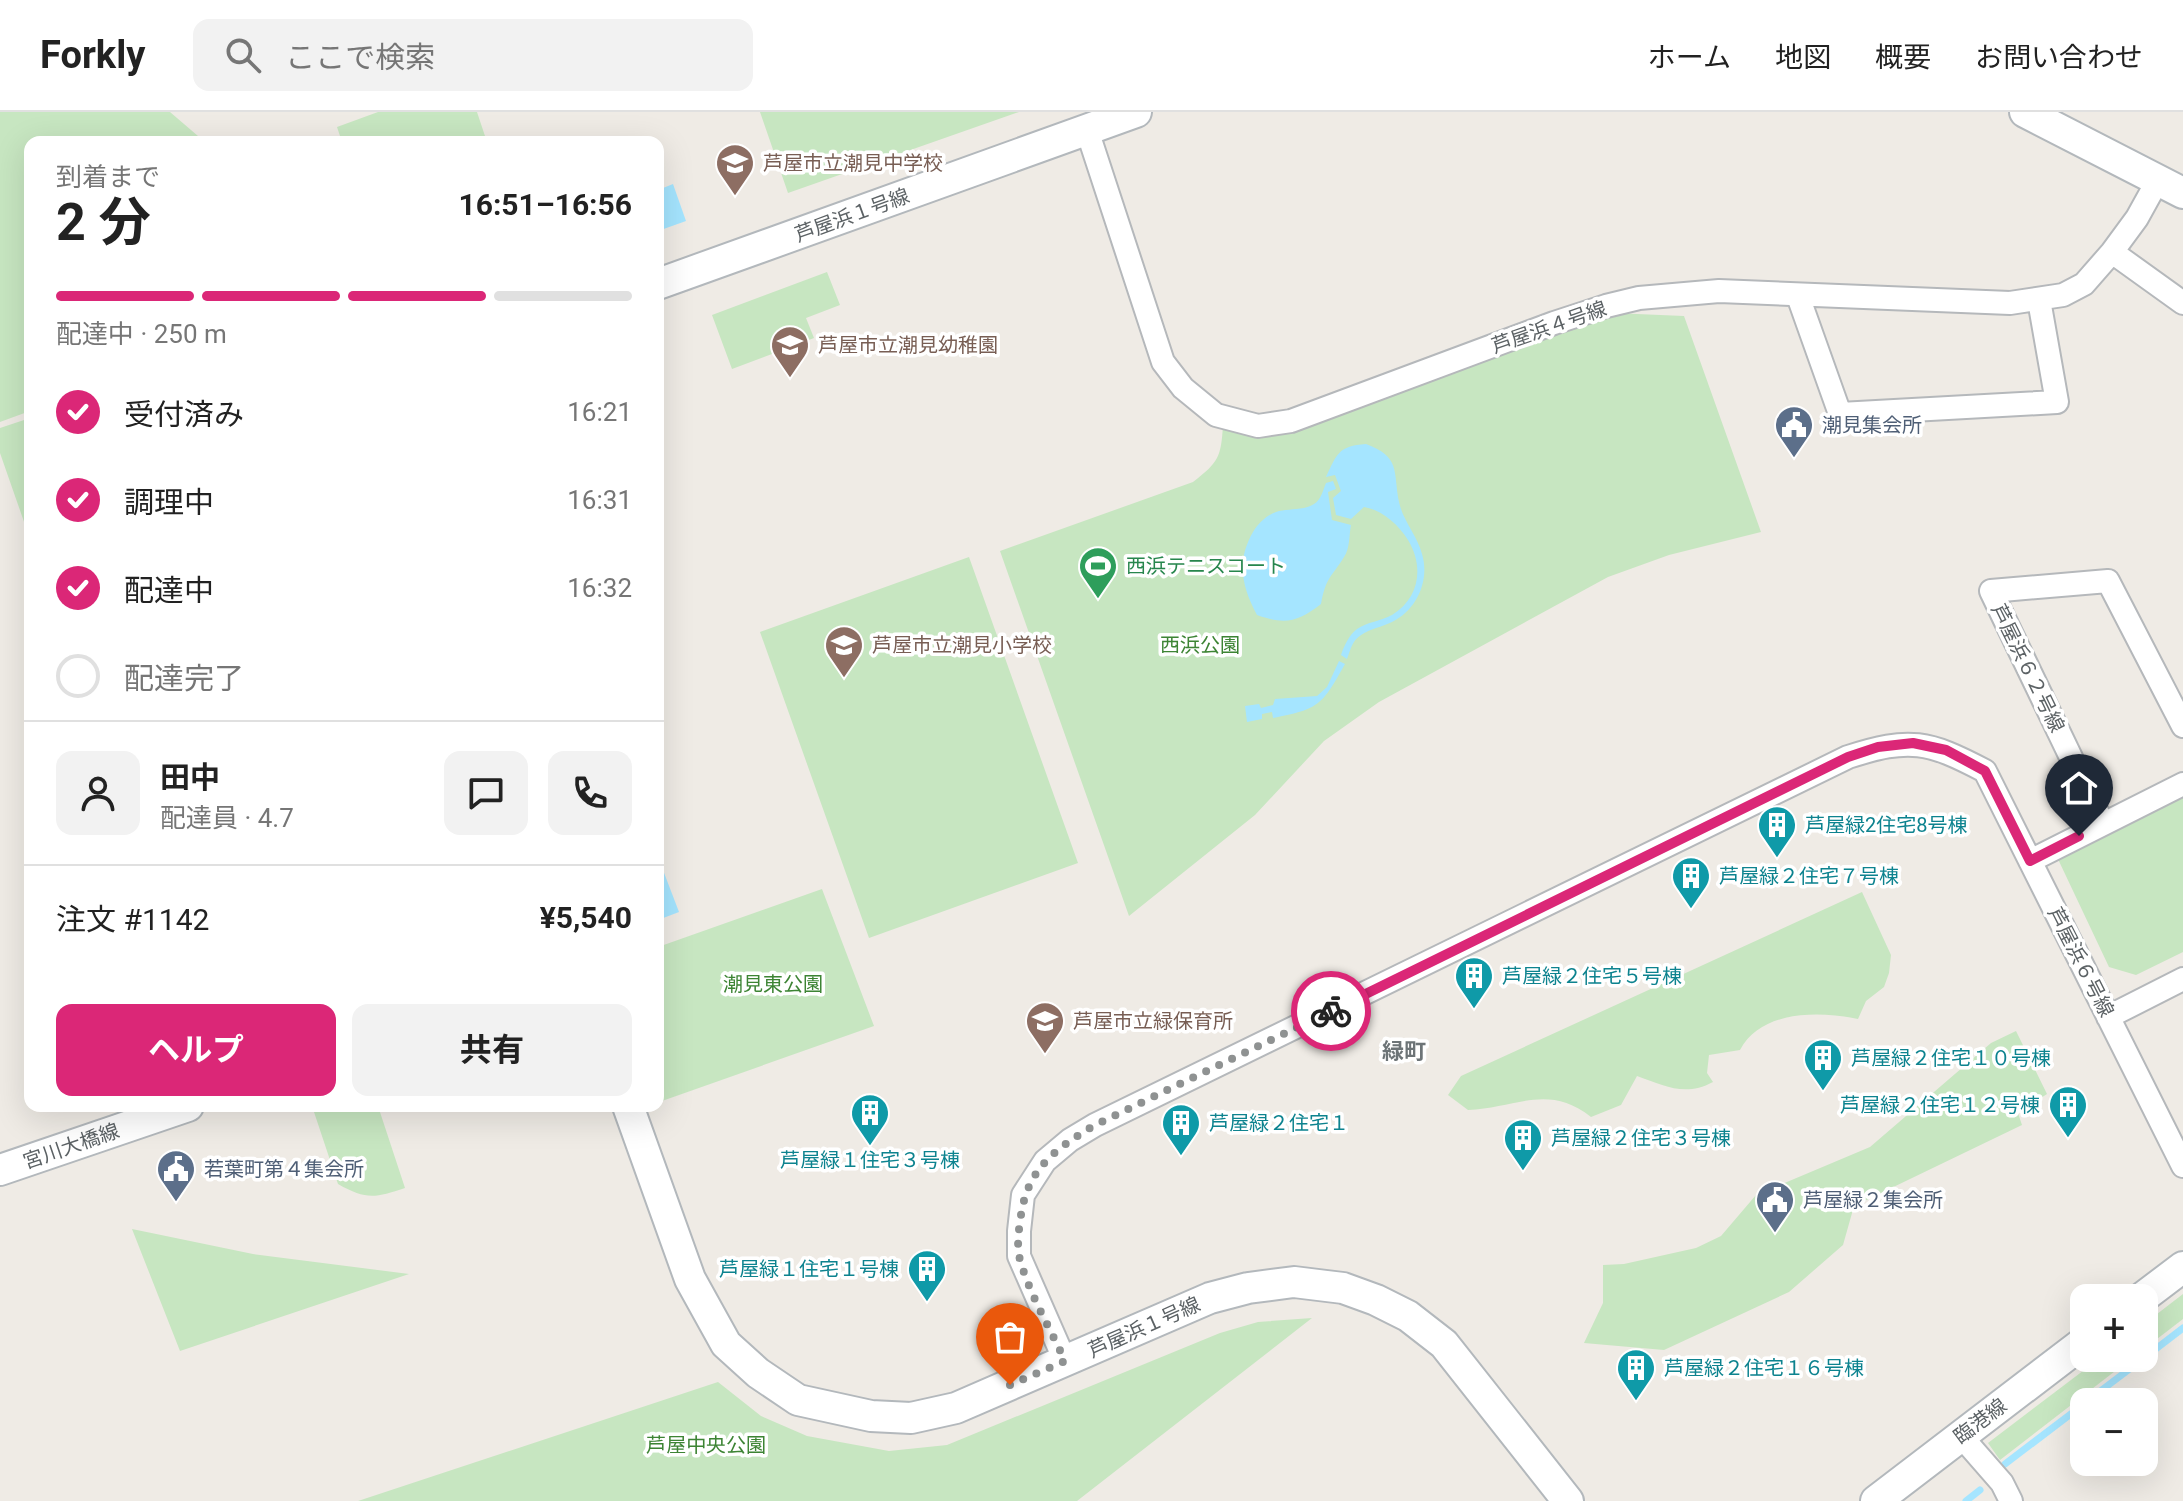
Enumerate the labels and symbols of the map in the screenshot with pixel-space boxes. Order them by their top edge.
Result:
school or university icon: 芦屋市立潮見中学校 [714,142,756,197]
place label: 芦屋市立潮見中学校 [763,151,943,175]
street label: 芦屋浜１号線 [792,183,912,247]
street label: 芦屋浜４号線 [1488,296,1610,358]
school or university icon: 芦屋市立潮見幼稚園 [769,324,811,379]
place label: 芦屋市立潮見幼稚園 [818,333,998,357]
public building icon: 潮見集会所 [1773,404,1815,459]
place label: 潮見集会所 [1822,413,1922,437]
sports icon: 西浜テニスコート [1077,545,1119,600]
place label: 西浜テニスコート [1126,554,1286,578]
street label: 芦屋浜６２号線 [1987,600,2069,736]
school or university icon: 芦屋市立潮見小学校 [823,624,865,679]
place label: 芦屋市立潮見小学校 [872,633,1052,657]
park label: 西浜公園 [1160,633,1240,657]
pin [2045,754,2113,836]
building icon: 芦屋緑2住宅8号棟 [1756,804,1798,859]
place label: 芦屋緑2住宅8号棟 [1805,813,1967,837]
building icon: 芦屋緑２住宅７号棟 [1670,855,1712,910]
place label: 芦屋緑２住宅７号棟 [1719,864,1899,888]
street label: 芦屋浜６号線 [2043,903,2119,1021]
building icon: 芦屋緑２住宅５号棟 [1453,955,1495,1010]
place label: 芦屋緑２住宅５号棟 [1502,964,1682,988]
courier [1291,971,1371,1051]
park label: 潮見東公園 [723,972,823,996]
school or university icon: 芦屋市立緑保育所 [1024,1000,1066,1055]
place label: 芦屋市立緑保育所 [1073,1009,1233,1033]
building icon: 芦屋緑２住宅１０号棟 [1802,1037,1844,1092]
district label: 緑町 [1382,1039,1426,1064]
place label: 芦屋緑２住宅１０号棟 [1851,1046,2051,1070]
building icon: 芦屋緑２住宅１２号棟 [2047,1084,2089,1139]
building icon: 芦屋緑１住宅３号棟 [849,1092,891,1147]
place label: 芦屋緑２住宅１２号棟 [1840,1093,2040,1117]
building icon: 芦屋緑２住宅１ [1160,1102,1202,1157]
place label: 芦屋緑２住宅１ [1209,1111,1349,1135]
building icon: 芦屋緑２住宅３号棟 [1502,1117,1544,1172]
street label: 宮川大橋線 [20,1118,122,1174]
place label: 芦屋緑２住宅３号棟 [1551,1126,1731,1150]
public building icon: 若葉町第４集会所 [155,1148,197,1203]
place label: 芦屋緑１住宅３号棟 [780,1148,960,1172]
place label: 若葉町第４集会所 [204,1157,364,1181]
public building icon: 芦屋緑２集会所 [1754,1179,1796,1234]
place label: 芦屋緑２集会所 [1803,1188,1943,1212]
building icon: 芦屋緑１住宅１号棟 [906,1248,948,1303]
place label: 芦屋緑１住宅１号棟 [719,1257,899,1281]
street label: 芦屋浜１号線 [1084,1292,1204,1362]
pin [976,1303,1044,1385]
building icon: 芦屋緑２住宅１６号棟 [1615,1347,1657,1402]
place label: 芦屋緑２住宅１６号棟 [1664,1356,1864,1380]
street label: 臨港線 [1949,1393,2011,1449]
park label: 芦屋中央公園 [646,1433,766,1457]

